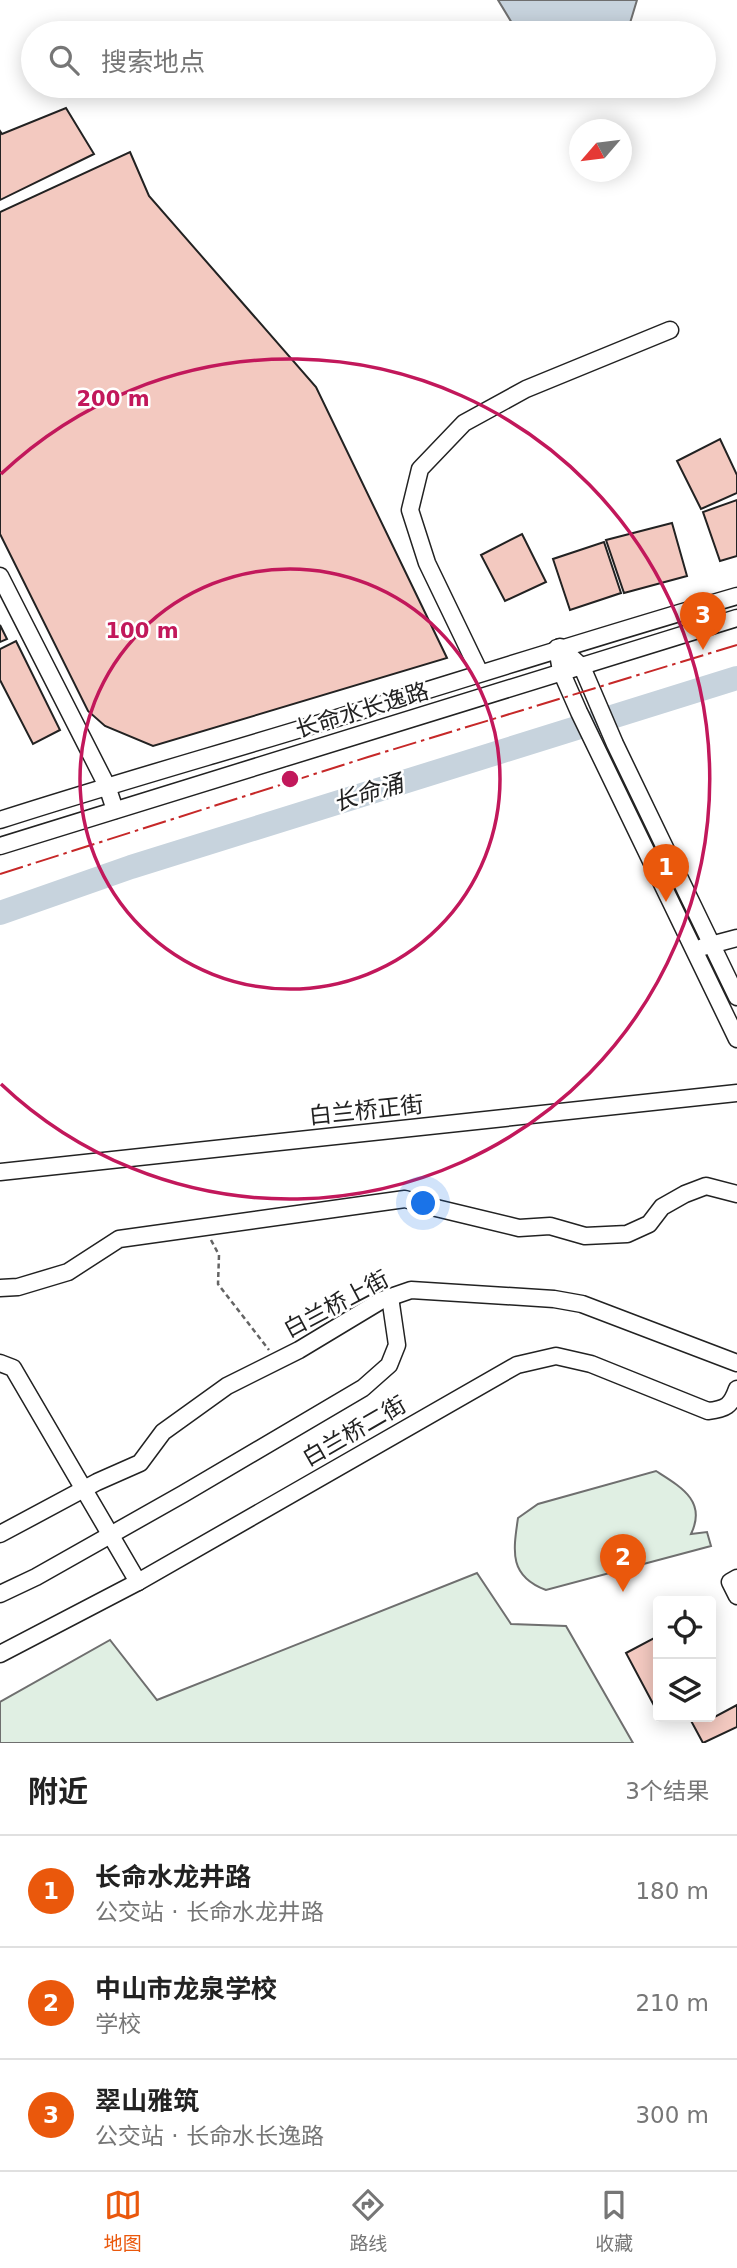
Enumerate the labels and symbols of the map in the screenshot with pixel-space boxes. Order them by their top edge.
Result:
north arrow [569,119,632,182]
text: 200 m [76,387,150,411]
pin: 3 [680,592,726,650]
text: 100 m [105,619,179,643]
street label: 长命水长逸路 [292,677,432,743]
centre of rings [278,767,302,791]
water label: 长命涌 [329,768,409,817]
pin: 1 [643,844,689,902]
street label: 白兰桥正街 [307,1091,425,1129]
your location [406,1186,440,1220]
street label: 白兰桥上街 [279,1266,393,1342]
street label: 白兰桥二街 [298,1391,410,1471]
pin: 2 [600,1534,646,1592]

